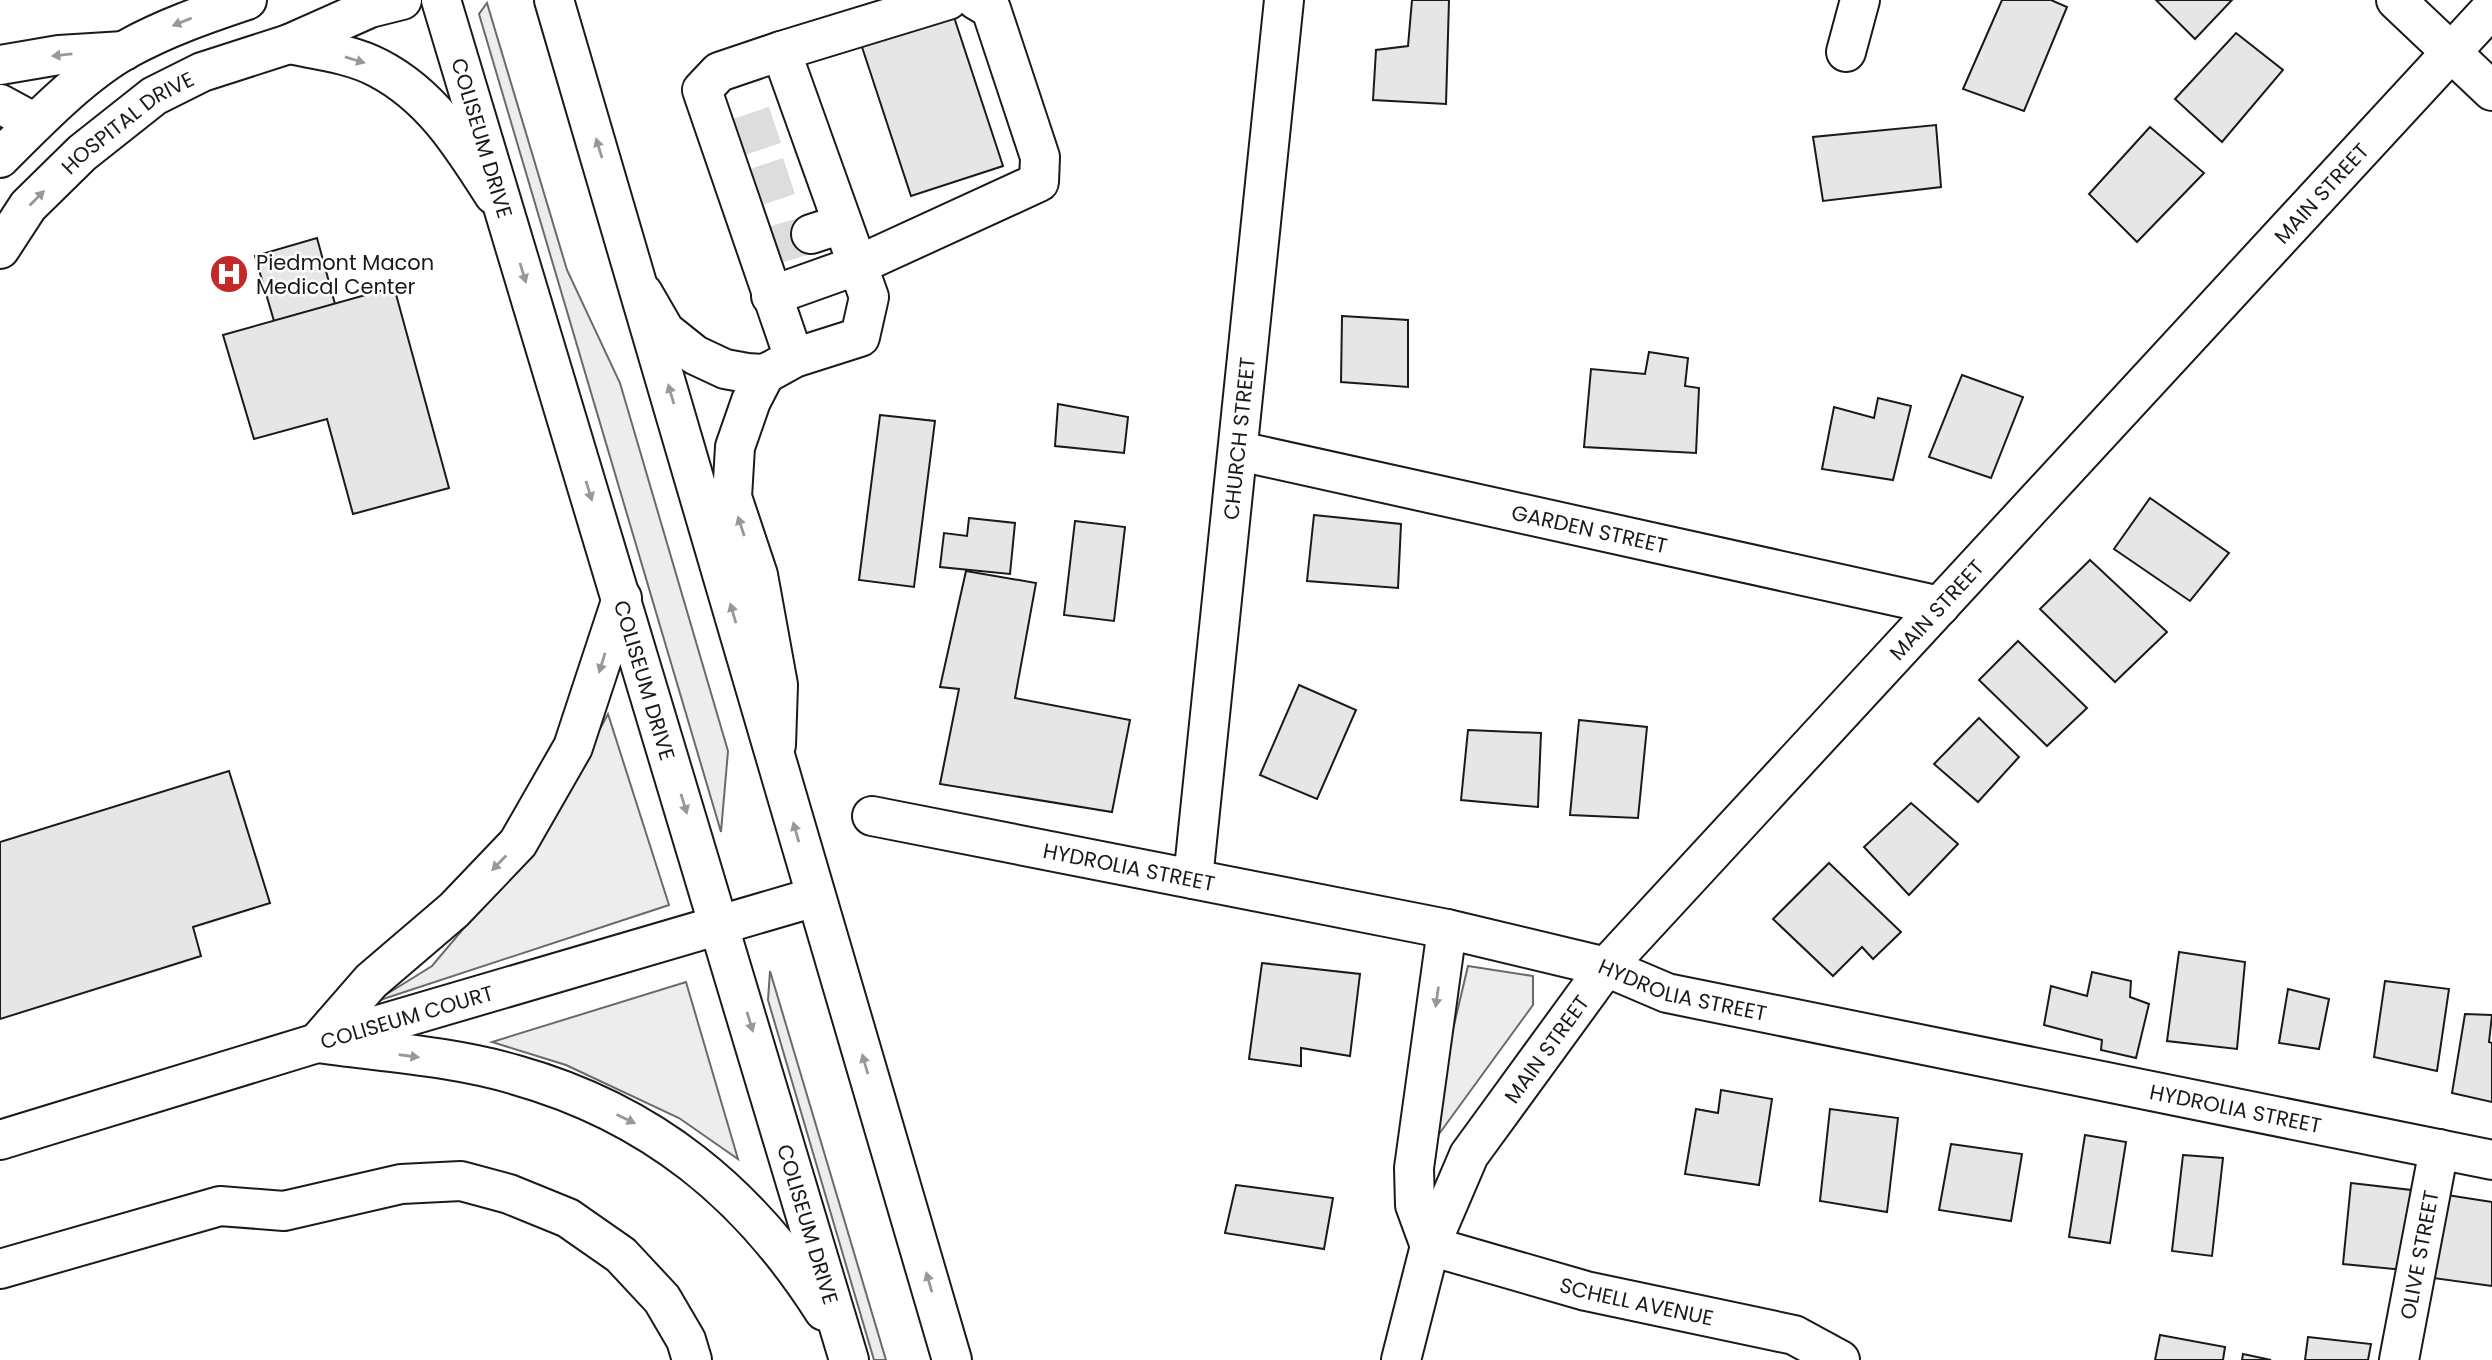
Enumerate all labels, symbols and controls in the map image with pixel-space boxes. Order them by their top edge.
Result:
one-way arrow [172,17,193,28]
one-way arrow [51,50,73,61]
street label: COLISEUM DRIVE [445,54,520,221]
one-way arrow [345,55,366,65]
street label: HOSPITAL DRIVE [54,64,199,180]
street label: MAIN STREET [2267,136,2375,250]
one-way arrow [594,138,604,159]
one-way arrow [28,190,45,206]
place label: Piedmont Macon Medical Center [256,248,434,301]
hospital icon: Piedmont Macon Medical Center [208,253,250,295]
one-way arrow [518,263,528,284]
street label: CHURCH STREET [1216,356,1261,521]
one-way arrow [665,383,675,404]
one-way arrow [584,481,594,502]
street label: GARDEN STREET [1509,497,1670,560]
one-way arrow [736,515,746,536]
street label: MAIN STREET [1882,553,1990,666]
street label: COLISEUM DRIVE [607,596,683,764]
one-way arrow [727,602,737,623]
one-way arrow [597,653,607,674]
one-way arrow [680,794,690,815]
one-way arrow [791,821,801,842]
street label: HYDROLIA STREET [1041,835,1217,898]
one-way arrow [490,855,507,872]
street label: HYDROLIA STREET [1594,951,1769,1027]
street label: COLISEUM COURT [317,978,497,1056]
one-way arrow [1432,986,1443,1008]
street label: MAIN STREET [1497,989,1596,1109]
one-way arrow [745,1011,755,1032]
one-way arrow [398,1050,420,1061]
one-way arrow [859,1053,869,1074]
street label: HYDROLIA STREET [2147,1077,2324,1140]
one-way arrow [616,1113,636,1125]
street label: COLISEUM DRIVE [771,1141,846,1308]
street label: OLIVE STREET [2393,1188,2445,1322]
street label: SCHELL AVENUE [1556,1270,1716,1332]
one-way arrow [924,1271,934,1292]

